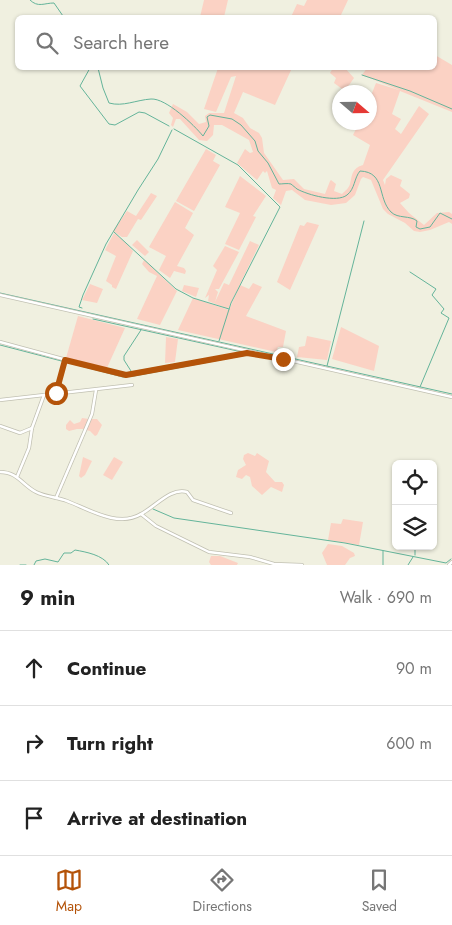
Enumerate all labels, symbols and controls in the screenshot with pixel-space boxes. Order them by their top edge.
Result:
search box [15,15,437,70]
icon: search [33,29,61,57]
text: Search here [73,29,169,56]
north arrow [332,85,377,130]
route end [272,348,295,371]
route start [45,382,68,405]
map controls [392,460,437,550]
button: locate [392,460,437,505]
button: layers [392,505,437,550]
text: 9 min [20,583,75,613]
text: Walk · 690 m [340,586,432,609]
icon: ahead [20,654,48,682]
text: Continue [67,655,146,682]
text: 90 m [396,657,432,680]
icon: right [20,729,48,757]
text: Turn right [67,730,153,757]
text: 600 m [386,732,432,755]
icon: arrive [20,804,48,832]
text: Arrive at destination [67,805,247,832]
tab: Map [55,866,83,916]
tab: Directions [193,866,252,916]
tab: Saved [362,866,397,916]

